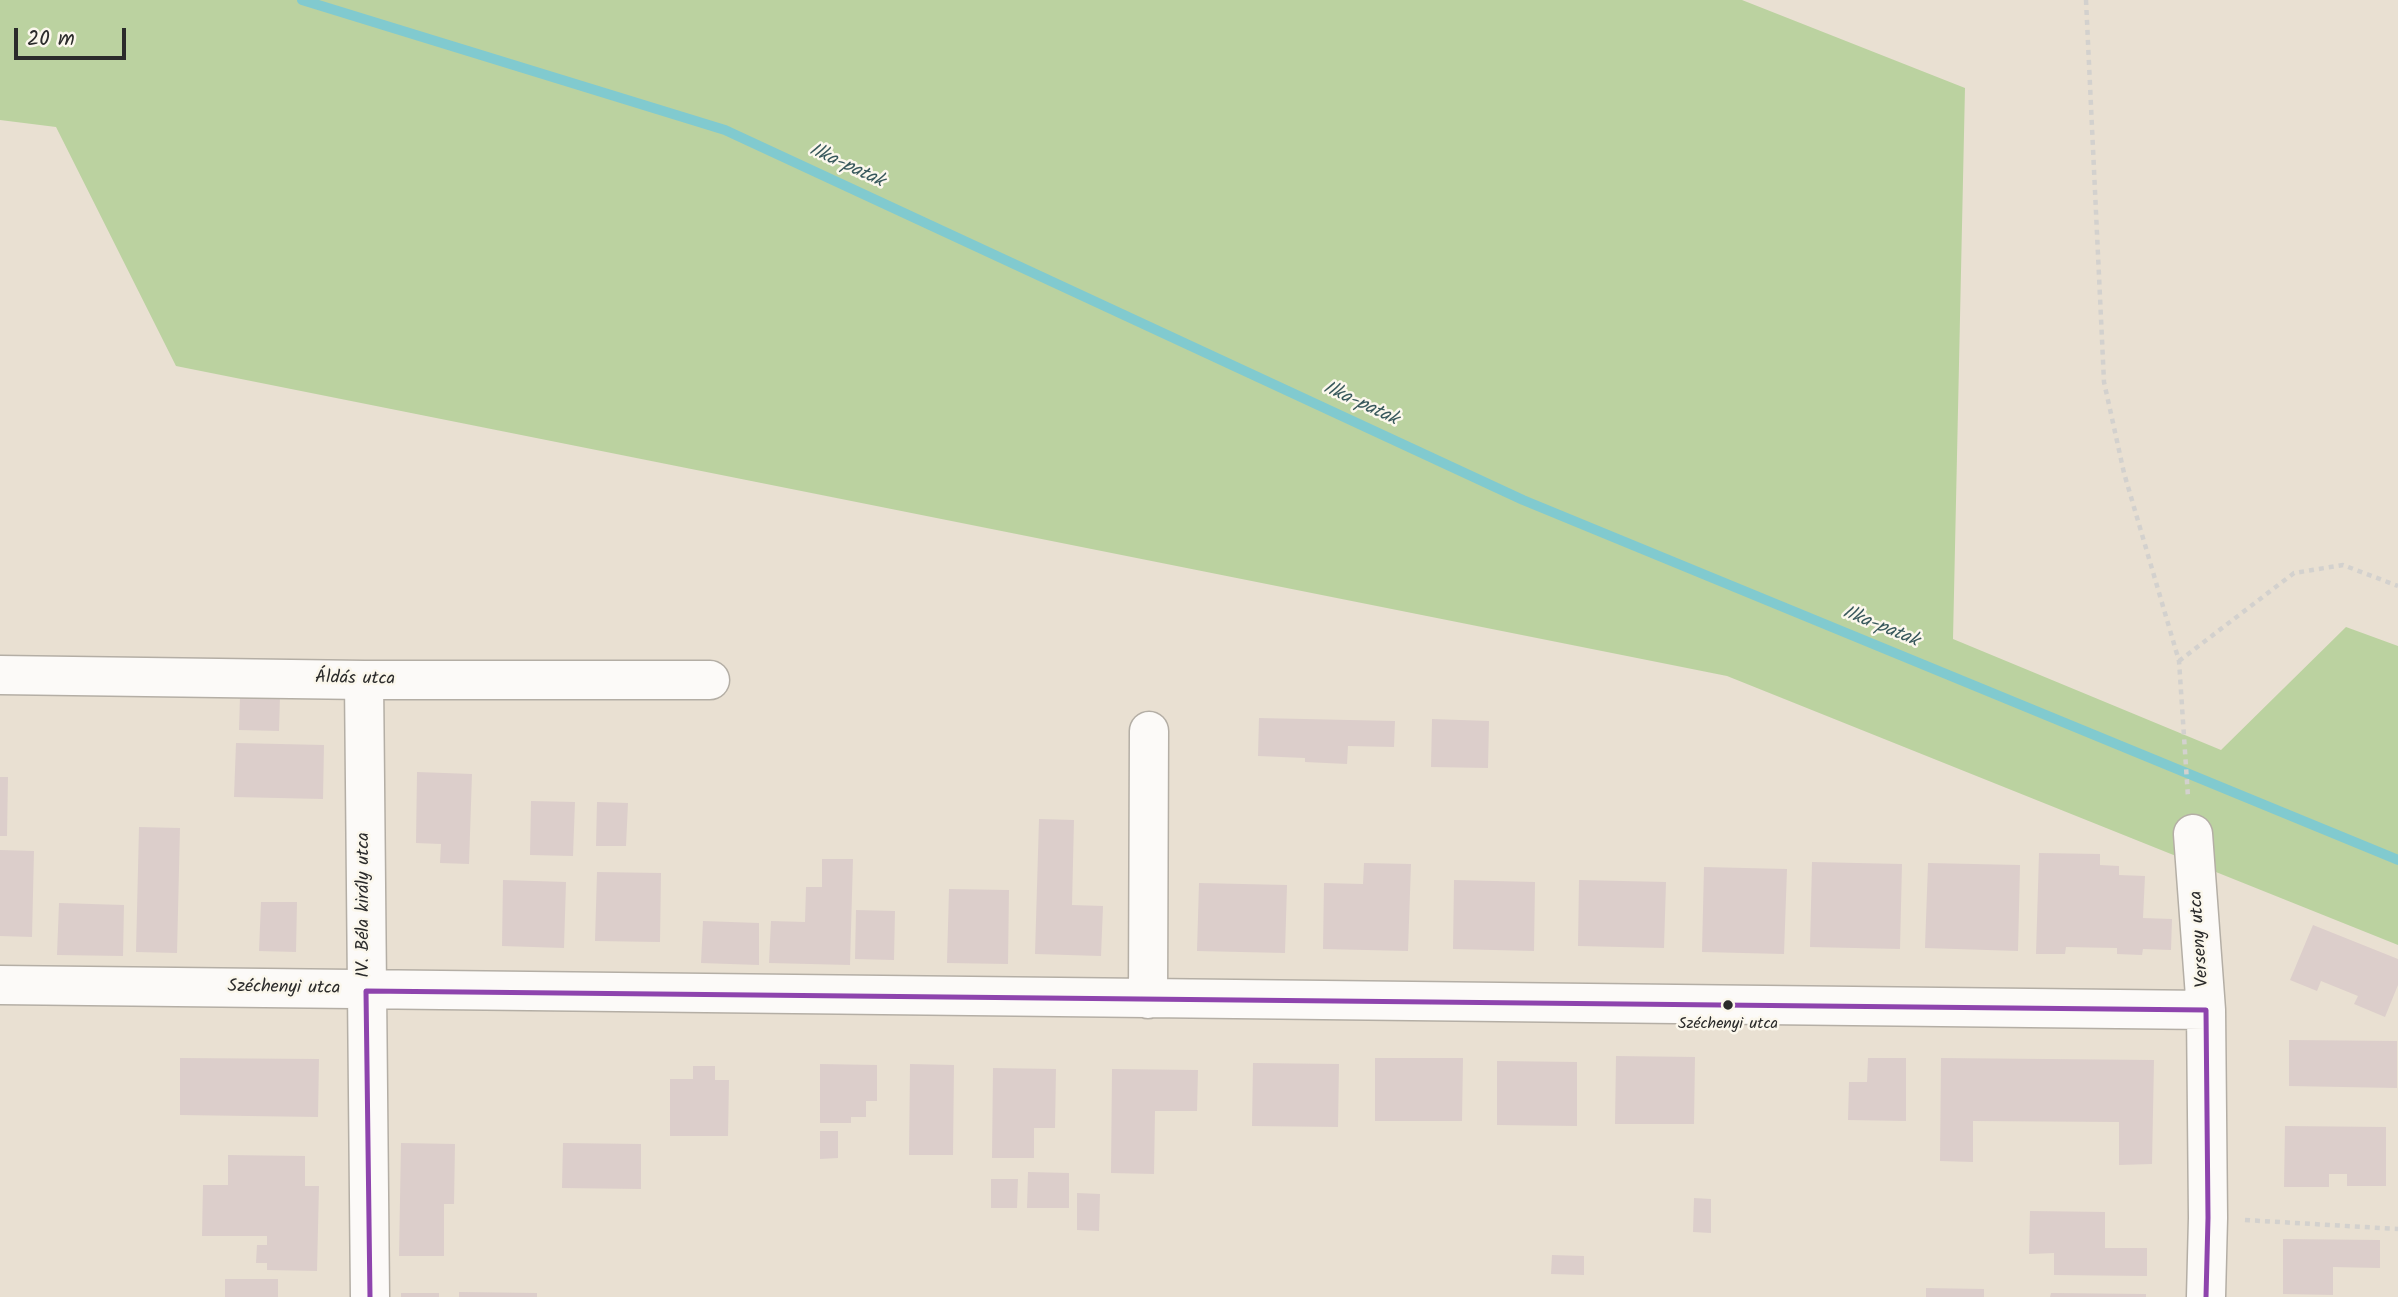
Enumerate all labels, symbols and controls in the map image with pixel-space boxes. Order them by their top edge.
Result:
scale bar [18,14,130,58]
text: 20 m [27,23,75,56]
water label: Ilka-patak [805,140,887,194]
water label: Ilka-patak [1319,378,1401,432]
water label: Ilka-patak [1839,602,1921,654]
street label: Áldás utca [315,669,395,691]
street label: IV. Béla király utca [354,832,376,978]
street label: Verseny utca [2187,890,2215,988]
street label: Széchenyi utca [227,977,341,1001]
marker: Széchenyi utca [1721,998,1735,1012]
place label: Széchenyi utca [1678,1015,1778,1035]

